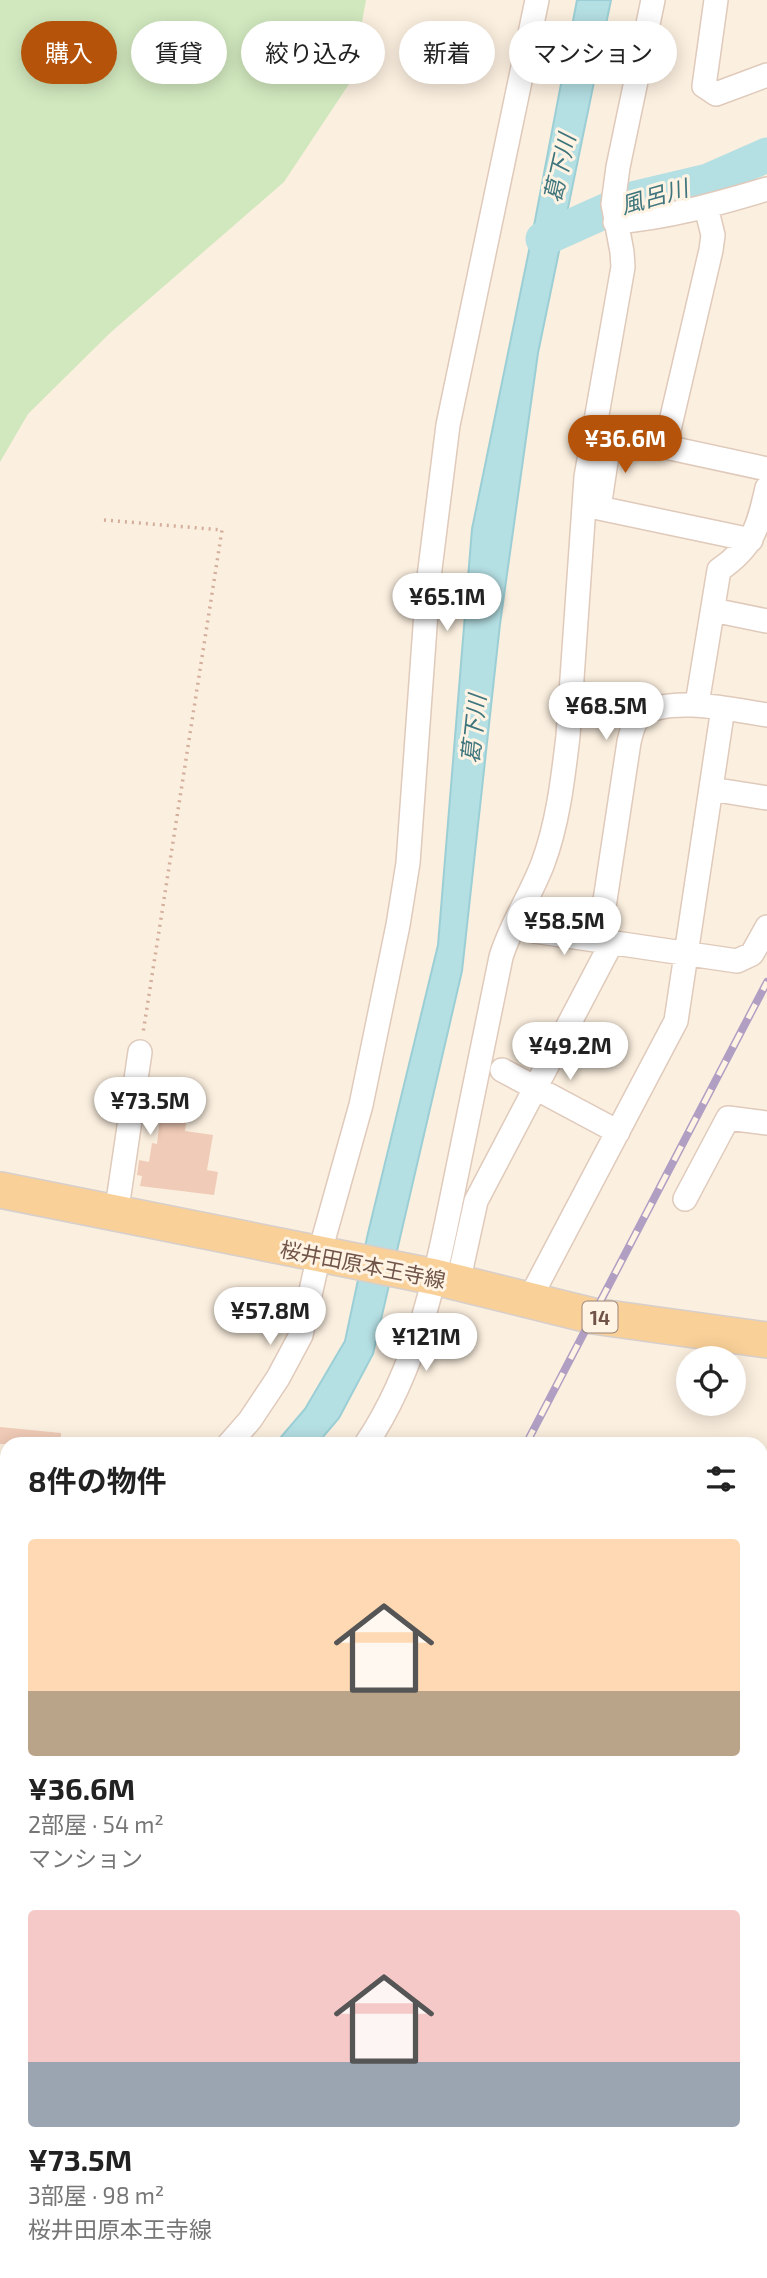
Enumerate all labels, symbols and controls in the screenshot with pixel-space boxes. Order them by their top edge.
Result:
chip: 購入 [21,21,117,84]
chip: 賃貸 [131,21,227,84]
chip: 絞り込み [241,21,385,84]
chip: 新着 [399,21,495,84]
chip: マンション [509,21,677,84]
water label: 葛下川 [538,128,581,205]
water label: 風呂川 [617,172,694,219]
pin: ¥36.6M [568,416,682,475]
text: ¥36.6M [584,424,666,452]
pin: ¥65.1M [390,574,504,633]
text: ¥65.1M [408,582,486,610]
pin: ¥68.5M [549,682,663,742]
water label: 葛下川 [455,690,491,765]
text: ¥68.5M [565,691,647,719]
pin: ¥58.5M [507,898,621,957]
text: ¥58.5M [523,906,605,934]
pin: ¥49.2M [513,1023,627,1082]
text: ¥49.2M [528,1031,612,1059]
pin: ¥73.5M [93,1078,207,1137]
text: ¥73.5M [110,1086,190,1114]
street label: 桜井田原本王寺線 [278,1236,448,1292]
pin: ¥57.8M [213,1288,327,1347]
text: ¥57.8M [230,1296,310,1324]
road number: 14 [582,1302,618,1332]
pin: ¥121M [377,1314,475,1373]
text: ¥121M [391,1322,461,1350]
map controls [676,1346,746,1416]
button: locate [676,1346,746,1416]
icon: filters [702,1460,740,1498]
text: 8件の物件 [28,1462,167,1498]
icon: home [321,1585,447,1711]
text: ¥36.6M [28,1770,135,1806]
text: 2部屋 · 54 m² [28,1810,164,1838]
text: マンション [28,1844,143,1872]
icon: home [321,1956,447,2082]
text: ¥73.5M [28,2141,132,2177]
text: 3部屋 · 98 m² [28,2181,164,2209]
text: 桜井田原本王寺線 [28,2215,212,2243]

